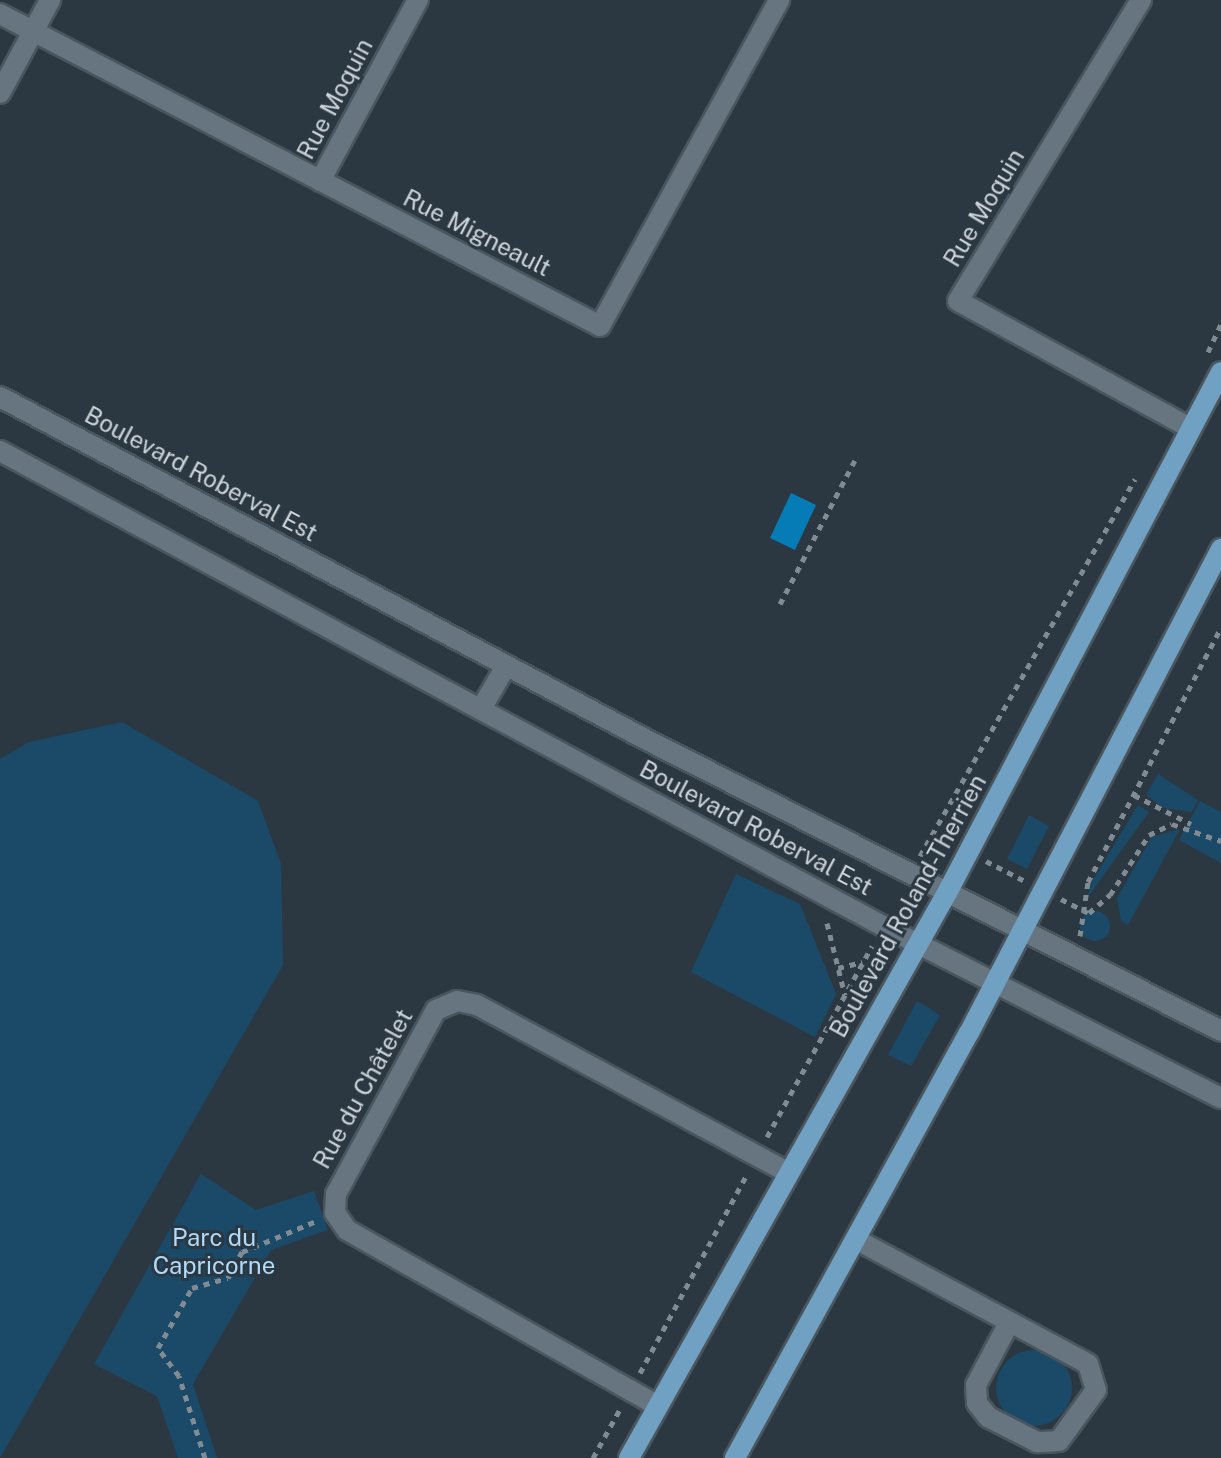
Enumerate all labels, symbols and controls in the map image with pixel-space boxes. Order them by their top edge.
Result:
street label: Rue Moquin [291,34,379,164]
street label: Rue Moquin [938,144,1030,272]
street label: Rue Migneault [398,183,556,283]
street label: Boulevard Roberval Est [80,400,322,548]
street label: Boulevard Roberval Est [635,754,877,902]
street label: Boulevard Roland-Therrien [824,770,992,1042]
street label: Rue du Châtelet [307,1004,419,1174]
park label: Parc du Capricorne [153,1224,275,1280]

